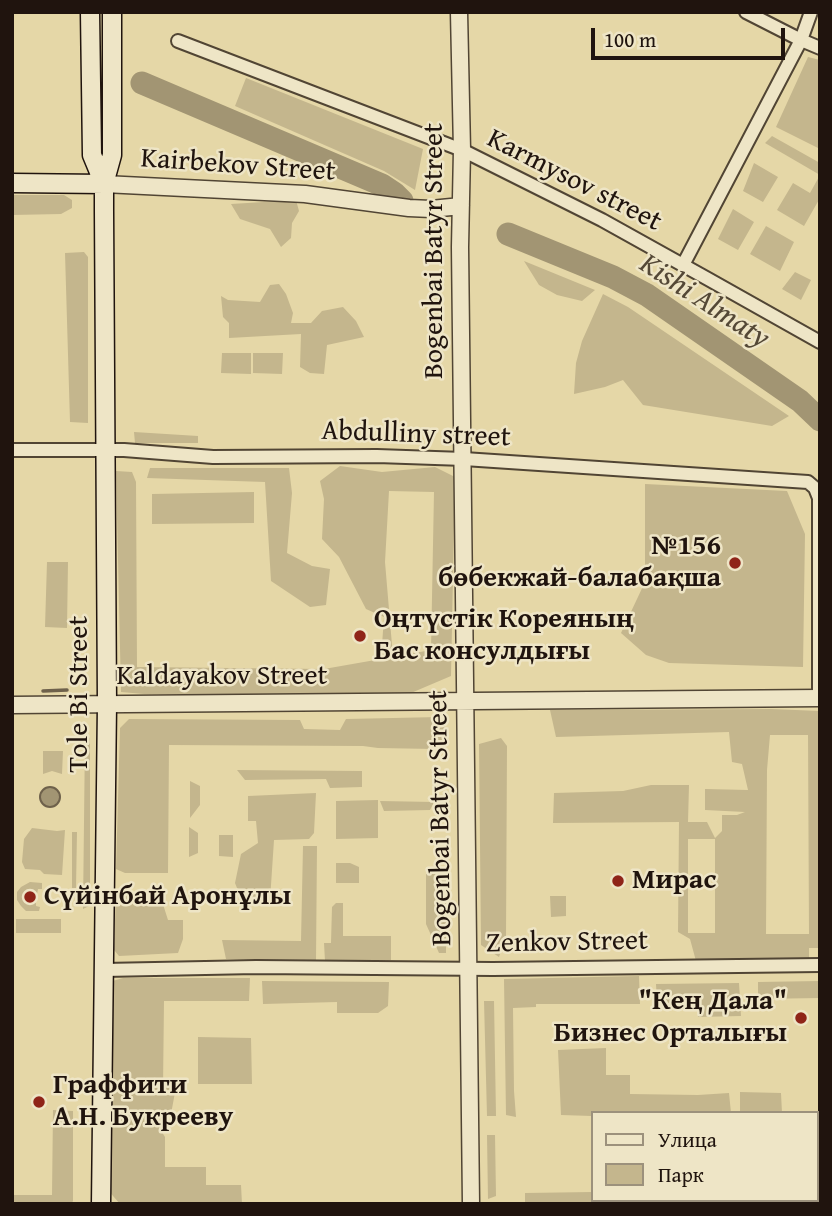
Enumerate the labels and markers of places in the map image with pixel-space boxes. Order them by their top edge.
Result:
place label: №156 бөбекжай-балабақша [438,530,721,596]
marker: №156 бөбекжай-балабақша [727,555,743,571]
place label: Оңтүстік Кореяның Бас консулдығы [374,603,634,669]
marker: Оңтүстік Кореяның Бас консулдығы [352,628,368,644]
place label: Мирас [632,864,716,898]
marker: Мирас [610,873,626,889]
place label: Сүйінбай Аронұлы [44,880,291,914]
marker: Сүйінбай Аронұлы [22,889,38,905]
place label: "Кең Дала" Бизнес Орталығы [554,985,787,1051]
marker: "Кең Дала" Бизнес Орталығы [793,1010,809,1026]
place label: Граффити А.Н. Букрееву [53,1069,233,1135]
marker: Граффити А.Н. Букрееву [31,1094,47,1110]

